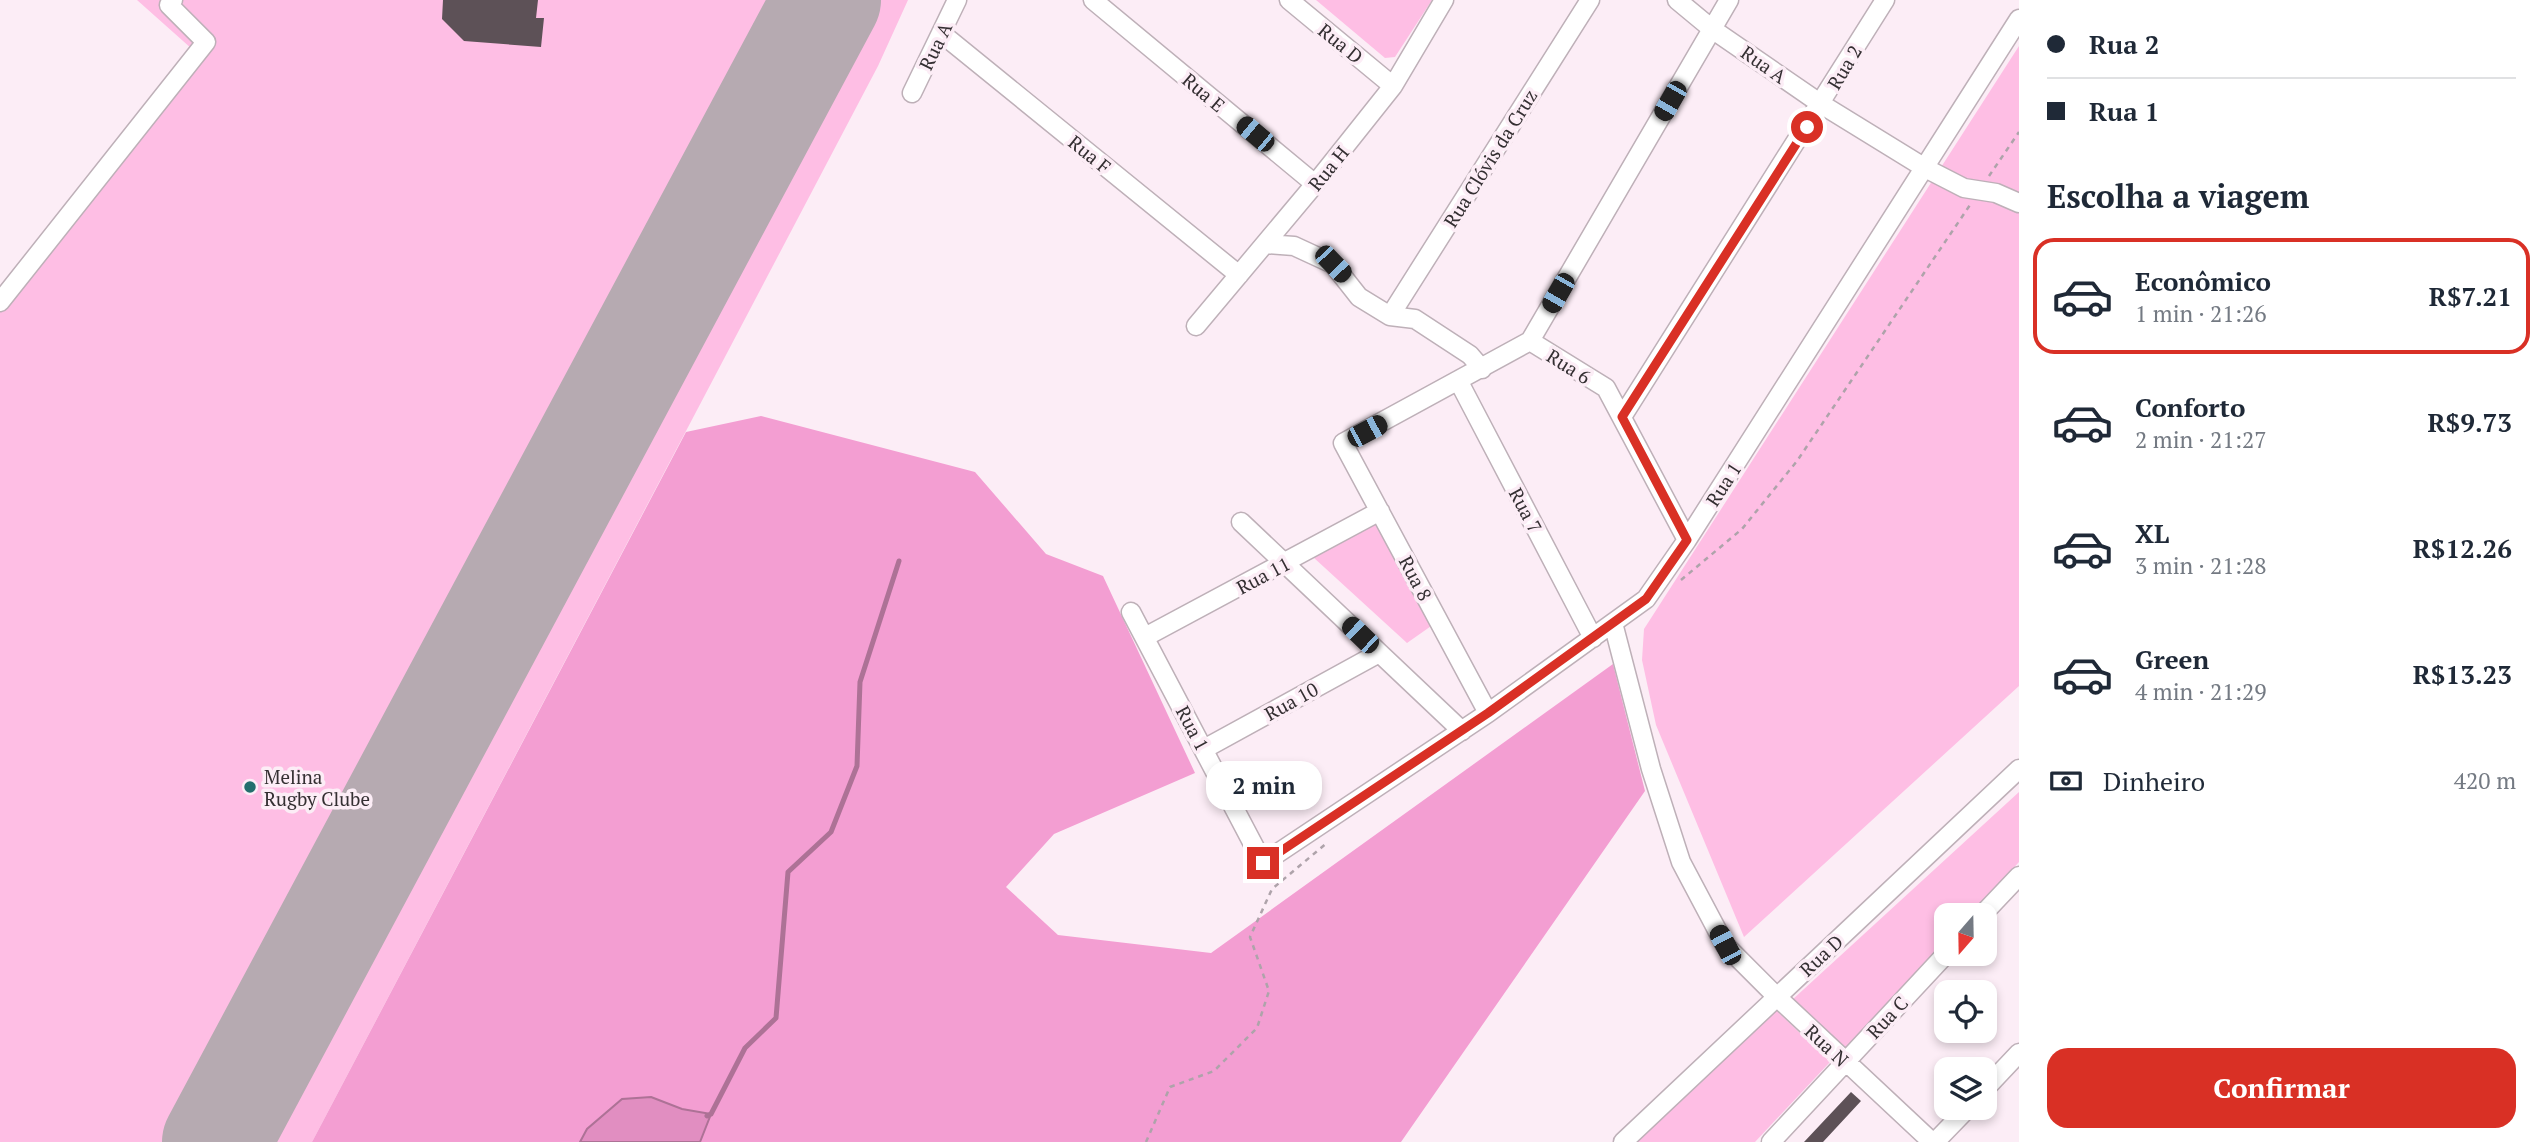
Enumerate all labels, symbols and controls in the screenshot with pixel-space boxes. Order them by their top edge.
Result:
street label: Rua D [1313,17,1369,69]
street label: Rua A [913,18,957,74]
text: Rua 2 [2089,27,2160,61]
street label: Rua A [1736,39,1792,89]
street label: Rua 2 [1821,40,1867,94]
street label: Rua E [1177,67,1231,117]
car [1651,78,1690,124]
street label: Rua Clóvis da Cruz [1438,84,1542,232]
text: Rua 1 [2089,94,2160,128]
route start [1791,111,1823,143]
car [1233,112,1278,156]
street label: Rua F [1064,129,1116,179]
street label: Rua H [1302,140,1354,196]
text: Escolha a viagem [2047,175,2309,217]
car [1311,242,1356,286]
text: Econômico [2135,264,2271,298]
icon: car [2051,265,2114,328]
car [1539,270,1578,316]
text: R$7.21 [2429,279,2512,313]
text: 1 min · 21:26 [2135,298,2267,329]
street label: Rua 6 [1542,343,1596,389]
text: Conforto [2135,390,2245,424]
icon: car [2051,391,2114,454]
text: R$9.73 [2427,405,2512,439]
car [1344,412,1391,450]
text: 2 min · 21:27 [2135,424,2267,455]
street label: Rua 1 [1700,457,1746,511]
street label: Rua 7 [1504,483,1548,537]
text: XL [2135,516,2169,550]
icon: car [2051,517,2114,580]
text: R$12.26 [2413,531,2512,565]
street label: Rua 11 [1232,550,1294,600]
text: 3 min · 21:28 [2135,550,2267,581]
street label: Rua 8 [1394,551,1438,605]
car [1338,613,1383,657]
text: Green [2135,642,2209,676]
icon: car [2051,643,2114,706]
text: R$13.23 [2413,657,2512,691]
street label: Rua 10 [1260,676,1322,726]
text: 4 min · 21:29 [2135,676,2267,707]
street label: Rua 1 [1171,701,1215,755]
callout: 2 min [1205,762,1321,810]
icon: cash [2047,762,2085,800]
place label: Melina Rugby Clube [264,764,370,811]
text: Dinheiro [2103,764,2205,798]
text: 420 m [2454,765,2516,796]
text: 2 min [1233,770,1295,801]
marker: Melina Rugby Clube [242,779,258,795]
route end [1247,847,1279,879]
north arrow [1934,903,1997,966]
map controls [1934,903,1997,1120]
car [1706,922,1745,968]
street label: Rua D [1794,929,1848,981]
button: locate [1934,980,1997,1043]
street label: Rua C [1861,990,1913,1044]
street label: Rua N [1800,1018,1854,1072]
button: Confirmar [2047,1048,2516,1128]
button: layers [1934,1057,1997,1120]

